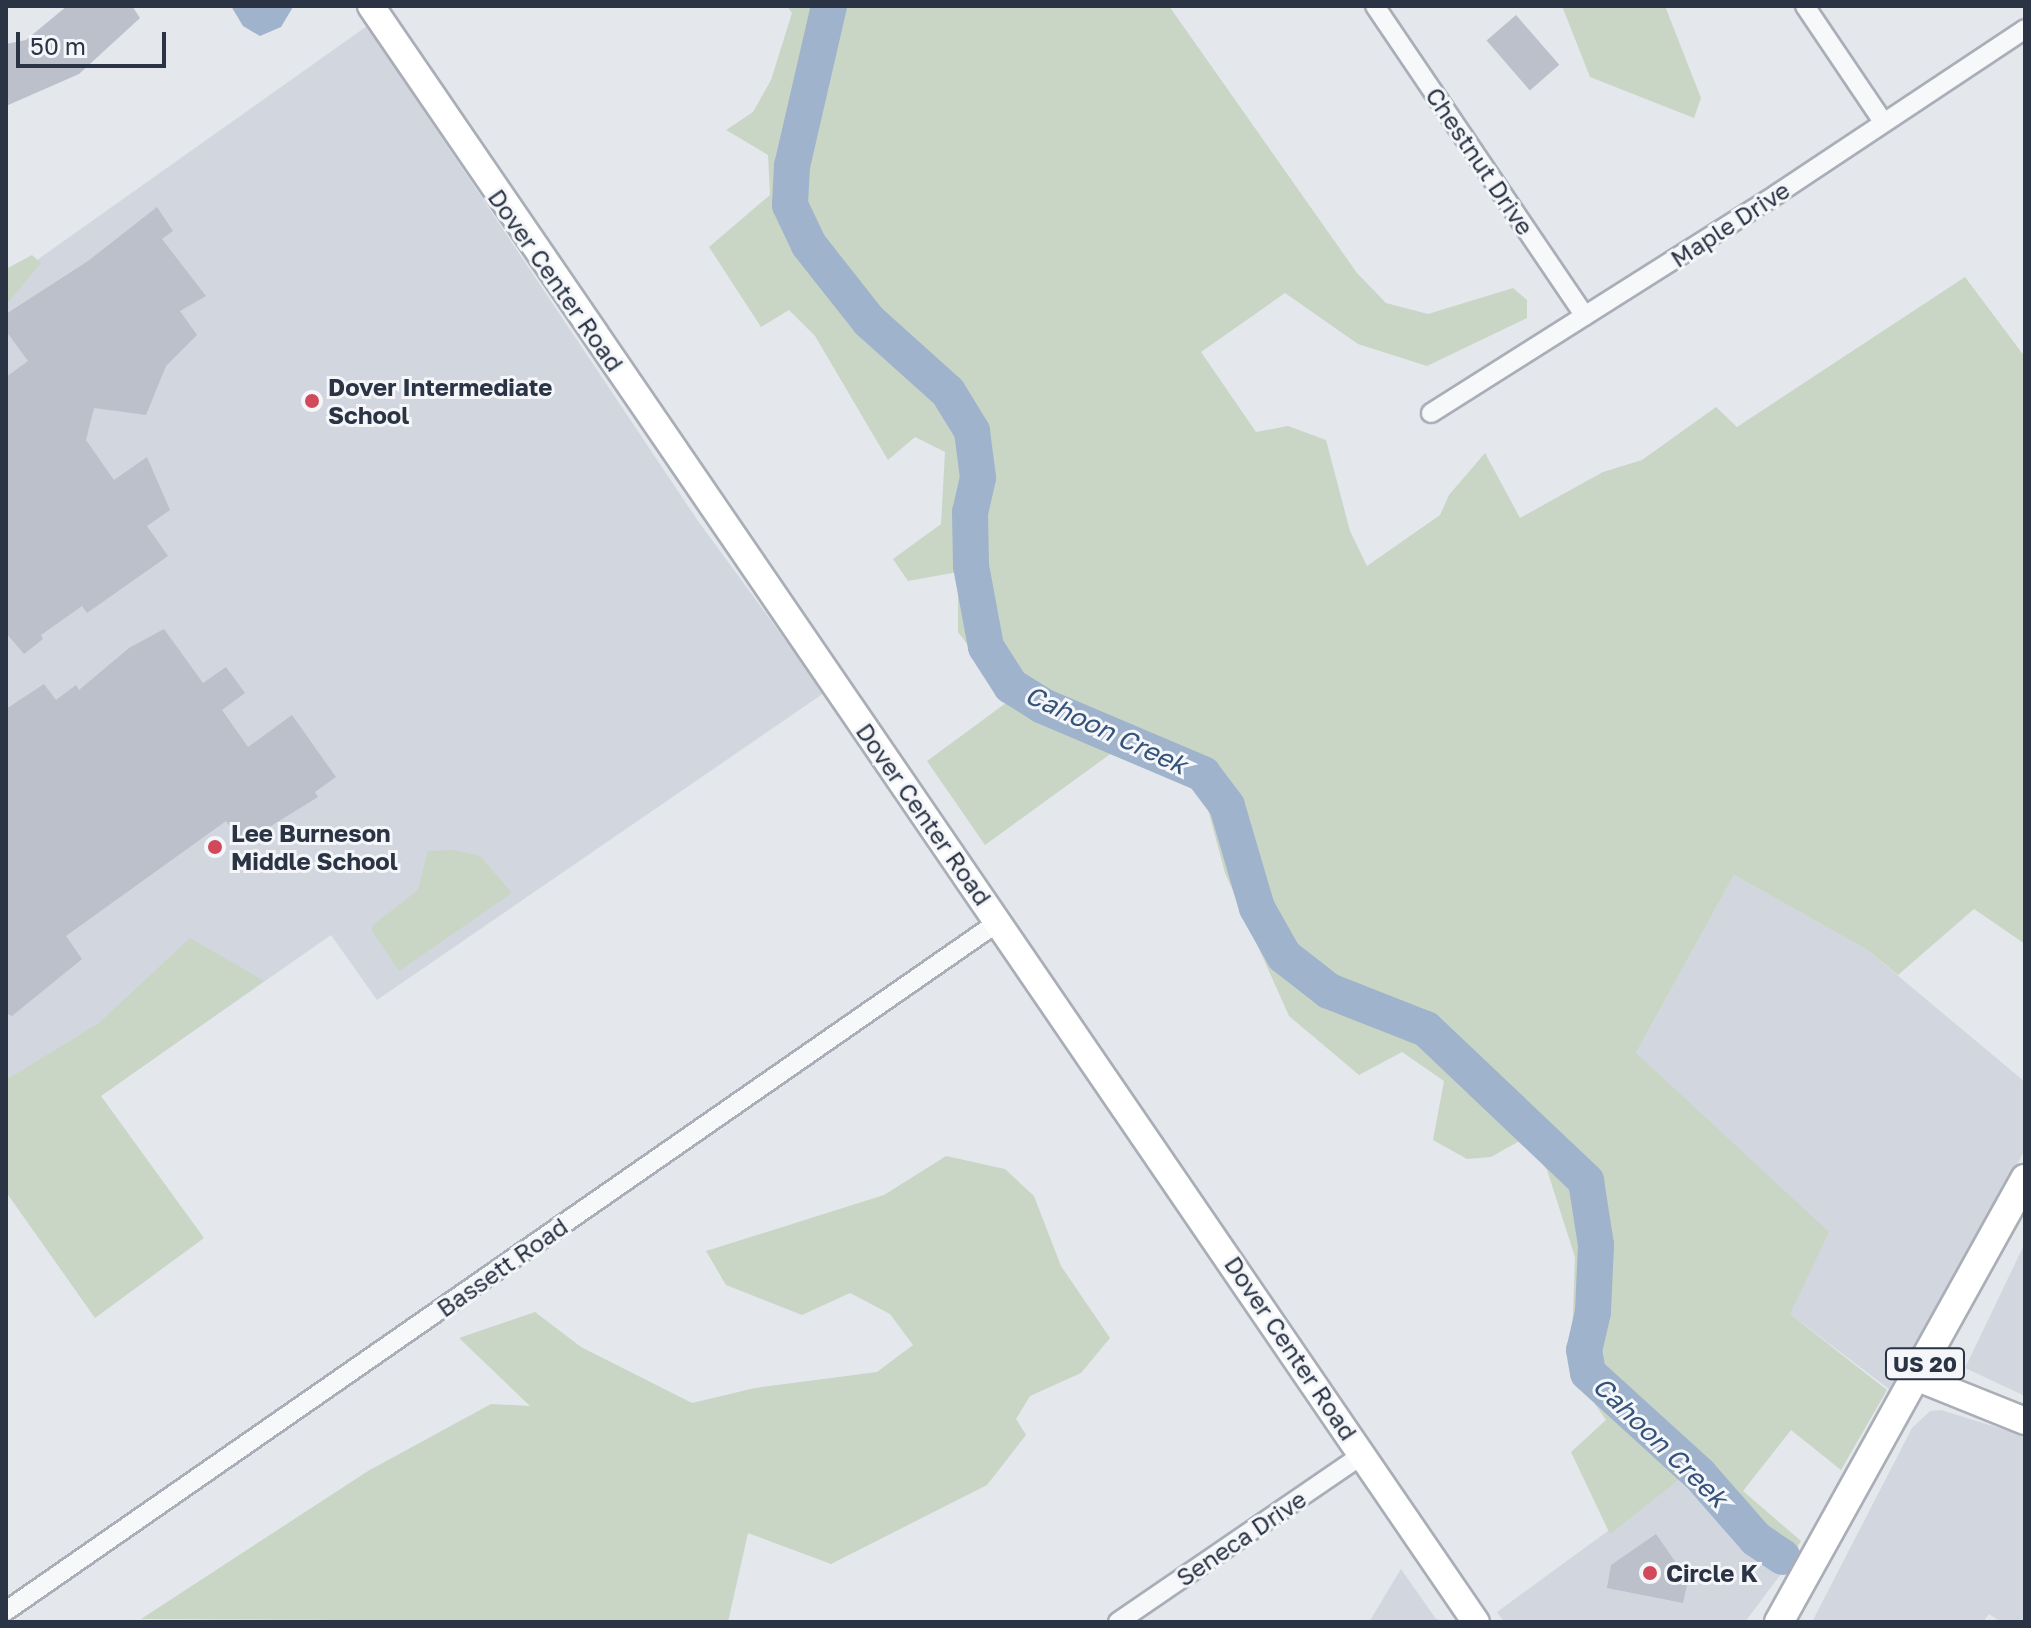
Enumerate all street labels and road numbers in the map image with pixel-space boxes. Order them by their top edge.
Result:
street label: Chestnut Drive [1420,82,1540,240]
street label: Maple Drive [1665,175,1795,273]
street label: Dover Center Road [482,184,630,376]
street label: Dover Center Road [850,718,998,910]
street label: Bassett Road [431,1211,573,1323]
street label: Dover Center Road [1219,1251,1363,1445]
road number: US 20 [1883,1346,1967,1382]
street label: Seneca Drive [1171,1484,1311,1592]

